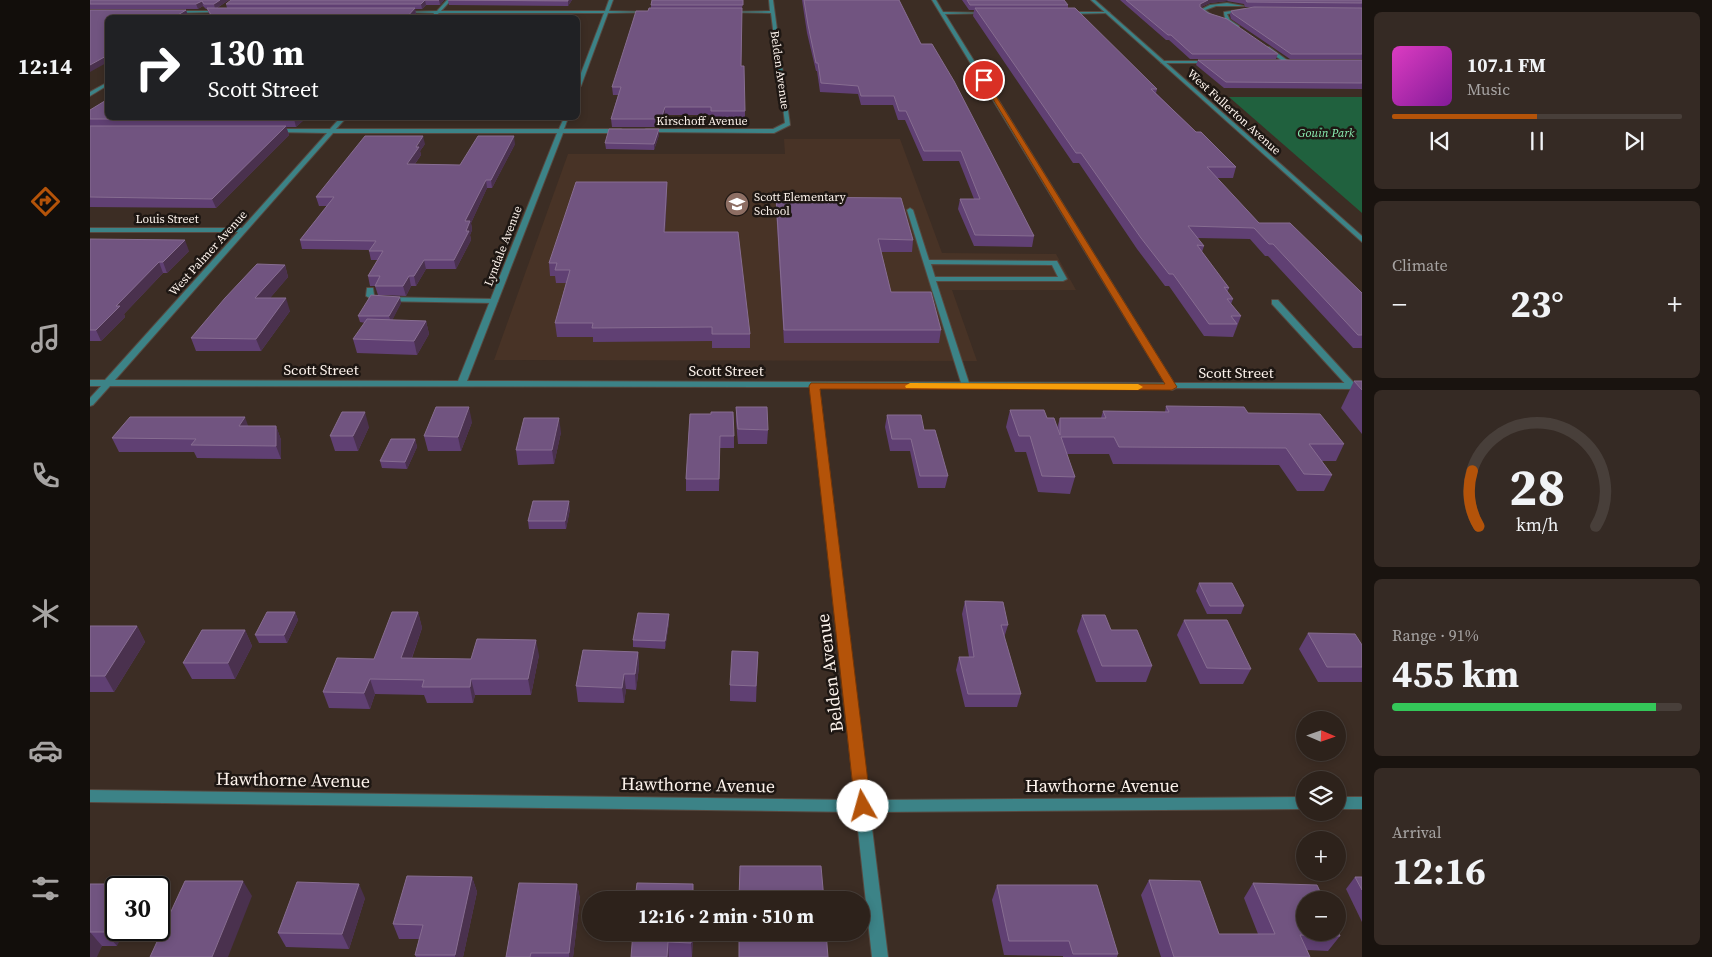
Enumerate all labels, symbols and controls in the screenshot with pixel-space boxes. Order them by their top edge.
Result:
text: 130 m [208,29,304,77]
street label: Belden Avenue [767,30,793,110]
icon: right [125,35,190,100]
text: 12:14 [18,51,72,81]
text: 107.1 FM [1467,52,1546,78]
pin [963,59,1005,101]
icon: arrive [970,66,998,94]
street label: West Fullerton Avenue [1184,66,1284,158]
text: Scott Street [208,74,318,104]
text: Music [1467,78,1510,100]
street label: Kirschoff Avenue [656,113,748,129]
park label: Gouin Park [1298,125,1355,141]
icon: previous [1426,127,1454,155]
icon: pause [1523,127,1551,155]
icon: next [1620,127,1648,155]
icon: directions [28,184,63,219]
place label: Scott Elementary School [754,189,846,219]
school or university icon: Scott Elementary School [724,191,750,217]
street label: Lyndale Avenue [480,204,526,288]
street label: West Palmer Avenue [165,207,251,299]
street label: Louis Street [135,211,199,227]
text: Climate [1392,254,1448,276]
text: 23° [1510,278,1564,330]
text: − [1392,285,1407,323]
text: + [1667,285,1682,323]
icon: music [28,321,63,356]
street label: Scott Street [283,359,359,380]
street label: Scott Street [688,360,764,381]
street label: Scott Street [1198,362,1274,383]
text: 28 [1509,451,1565,522]
icon: phone [28,458,63,493]
text: km/h [1516,512,1559,537]
icon: climate [28,596,63,631]
street label: Belden Avenue [810,612,849,734]
text: Range · 91% [1392,624,1479,646]
text: 455 km [1392,648,1519,700]
north arrow [1296,711,1346,761]
map controls [1296,711,1346,941]
icon: car [28,733,63,768]
street label: Hawthorne Avenue [216,766,370,793]
street label: Hawthorne Avenue [621,771,775,798]
button: layers [1296,771,1346,821]
street label: Hawthorne Avenue [1025,773,1179,798]
position arrow [836,779,888,831]
text: Arrival [1392,821,1441,843]
button: + [1296,831,1346,881]
text: 12:16 [1392,845,1486,897]
icon: filters [28,871,63,906]
speed limit sign: 30 [105,876,170,941]
button: − [1296,891,1346,941]
text: 12:16 · 2 min · 510 m [638,903,814,929]

